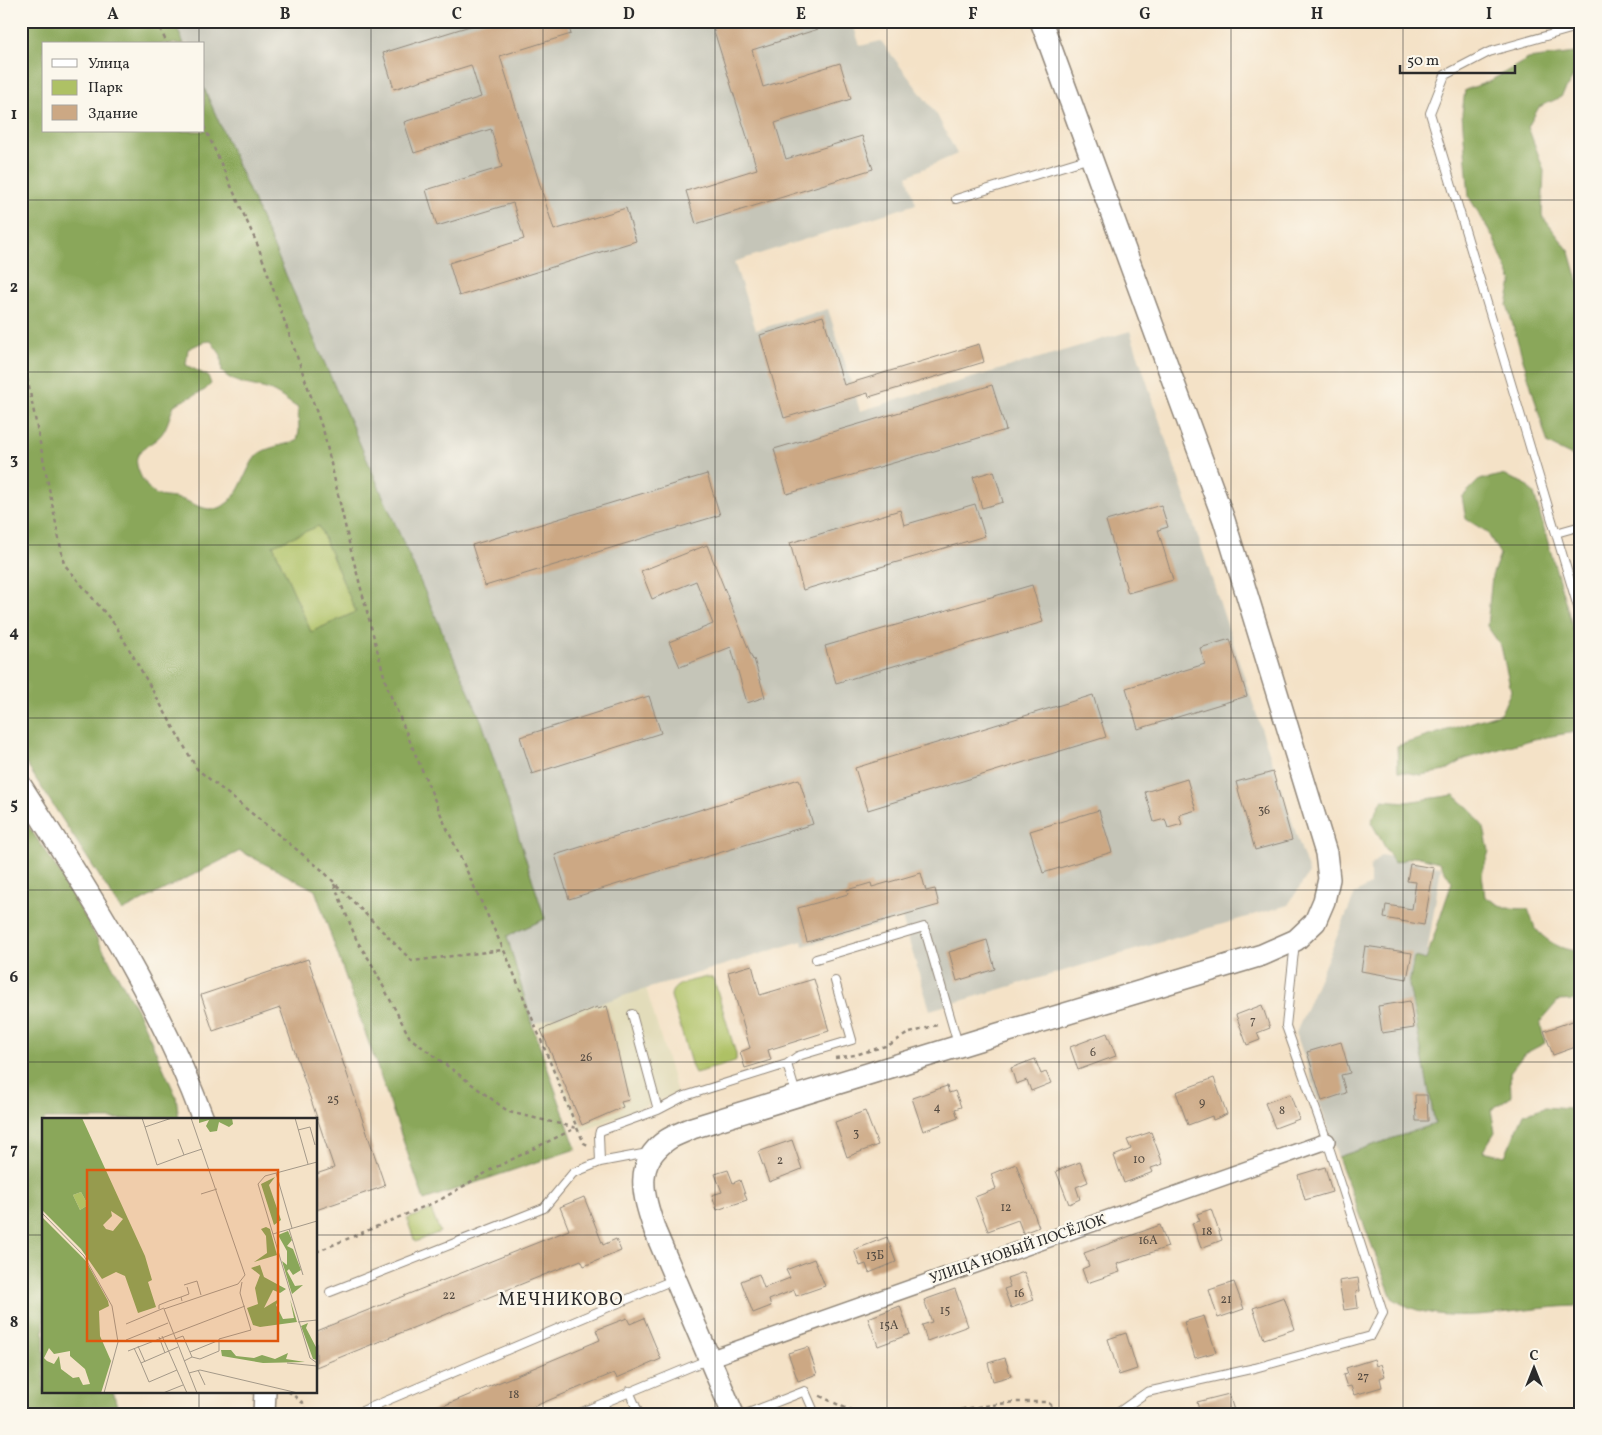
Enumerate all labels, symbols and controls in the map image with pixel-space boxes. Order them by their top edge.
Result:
text: A [107,4,119,26]
text: B [280,4,291,26]
text: C [452,4,462,26]
text: D [623,4,635,26]
text: E [796,4,806,26]
text: F [968,4,978,26]
text: G [1139,4,1151,26]
text: H [1311,4,1323,26]
text: I [1486,4,1492,26]
legend [42,42,205,132]
scale bar [1400,42,1514,74]
text: 50 m [1407,51,1439,72]
text: Улица [88,54,130,75]
text: Парк [88,78,123,99]
text: 1 [11,104,17,126]
text: Здание [88,104,138,125]
text: 2 [10,277,18,299]
text: 3 [10,449,18,471]
text: 4 [9,622,19,644]
text: 5 [10,794,18,816]
house number: 36 [1258,803,1270,819]
text: 6 [10,967,19,989]
house number: 7 [1250,1013,1256,1029]
house number: 6 [1090,1045,1096,1061]
house number: 26 [580,1050,592,1066]
house number: 25 [327,1092,339,1108]
house number: 9 [1199,1095,1205,1111]
house number: 4 [933,1100,941,1116]
house number: 8 [1279,1103,1285,1119]
inset map [42,1118,318,1392]
house number: 3 [853,1126,859,1142]
text: 7 [10,1139,18,1161]
house number: 10 [1133,1152,1145,1168]
house number: 2 [777,1153,783,1169]
house number: 12 [1000,1200,1012,1216]
street label: УЛИЦА НОВЫЙ ПОСЁЛОК [927,1210,1109,1290]
house number: 18 [1202,1224,1212,1240]
house number: 16А [1138,1233,1158,1249]
house number: 13Б [866,1248,884,1264]
house number: 16 [1014,1286,1024,1302]
house number: 22 [443,1288,455,1304]
district label: МЕЧНИКОВО [498,1288,624,1313]
house number: 21 [1220,1292,1232,1308]
house number: 15 [940,1303,950,1319]
text: 8 [10,1312,18,1334]
house number: 15А [880,1318,899,1334]
north arrow [1510,1342,1560,1392]
text: С [1529,1347,1539,1366]
house number: 27 [1357,1369,1369,1385]
house number: 18 [509,1387,519,1403]

